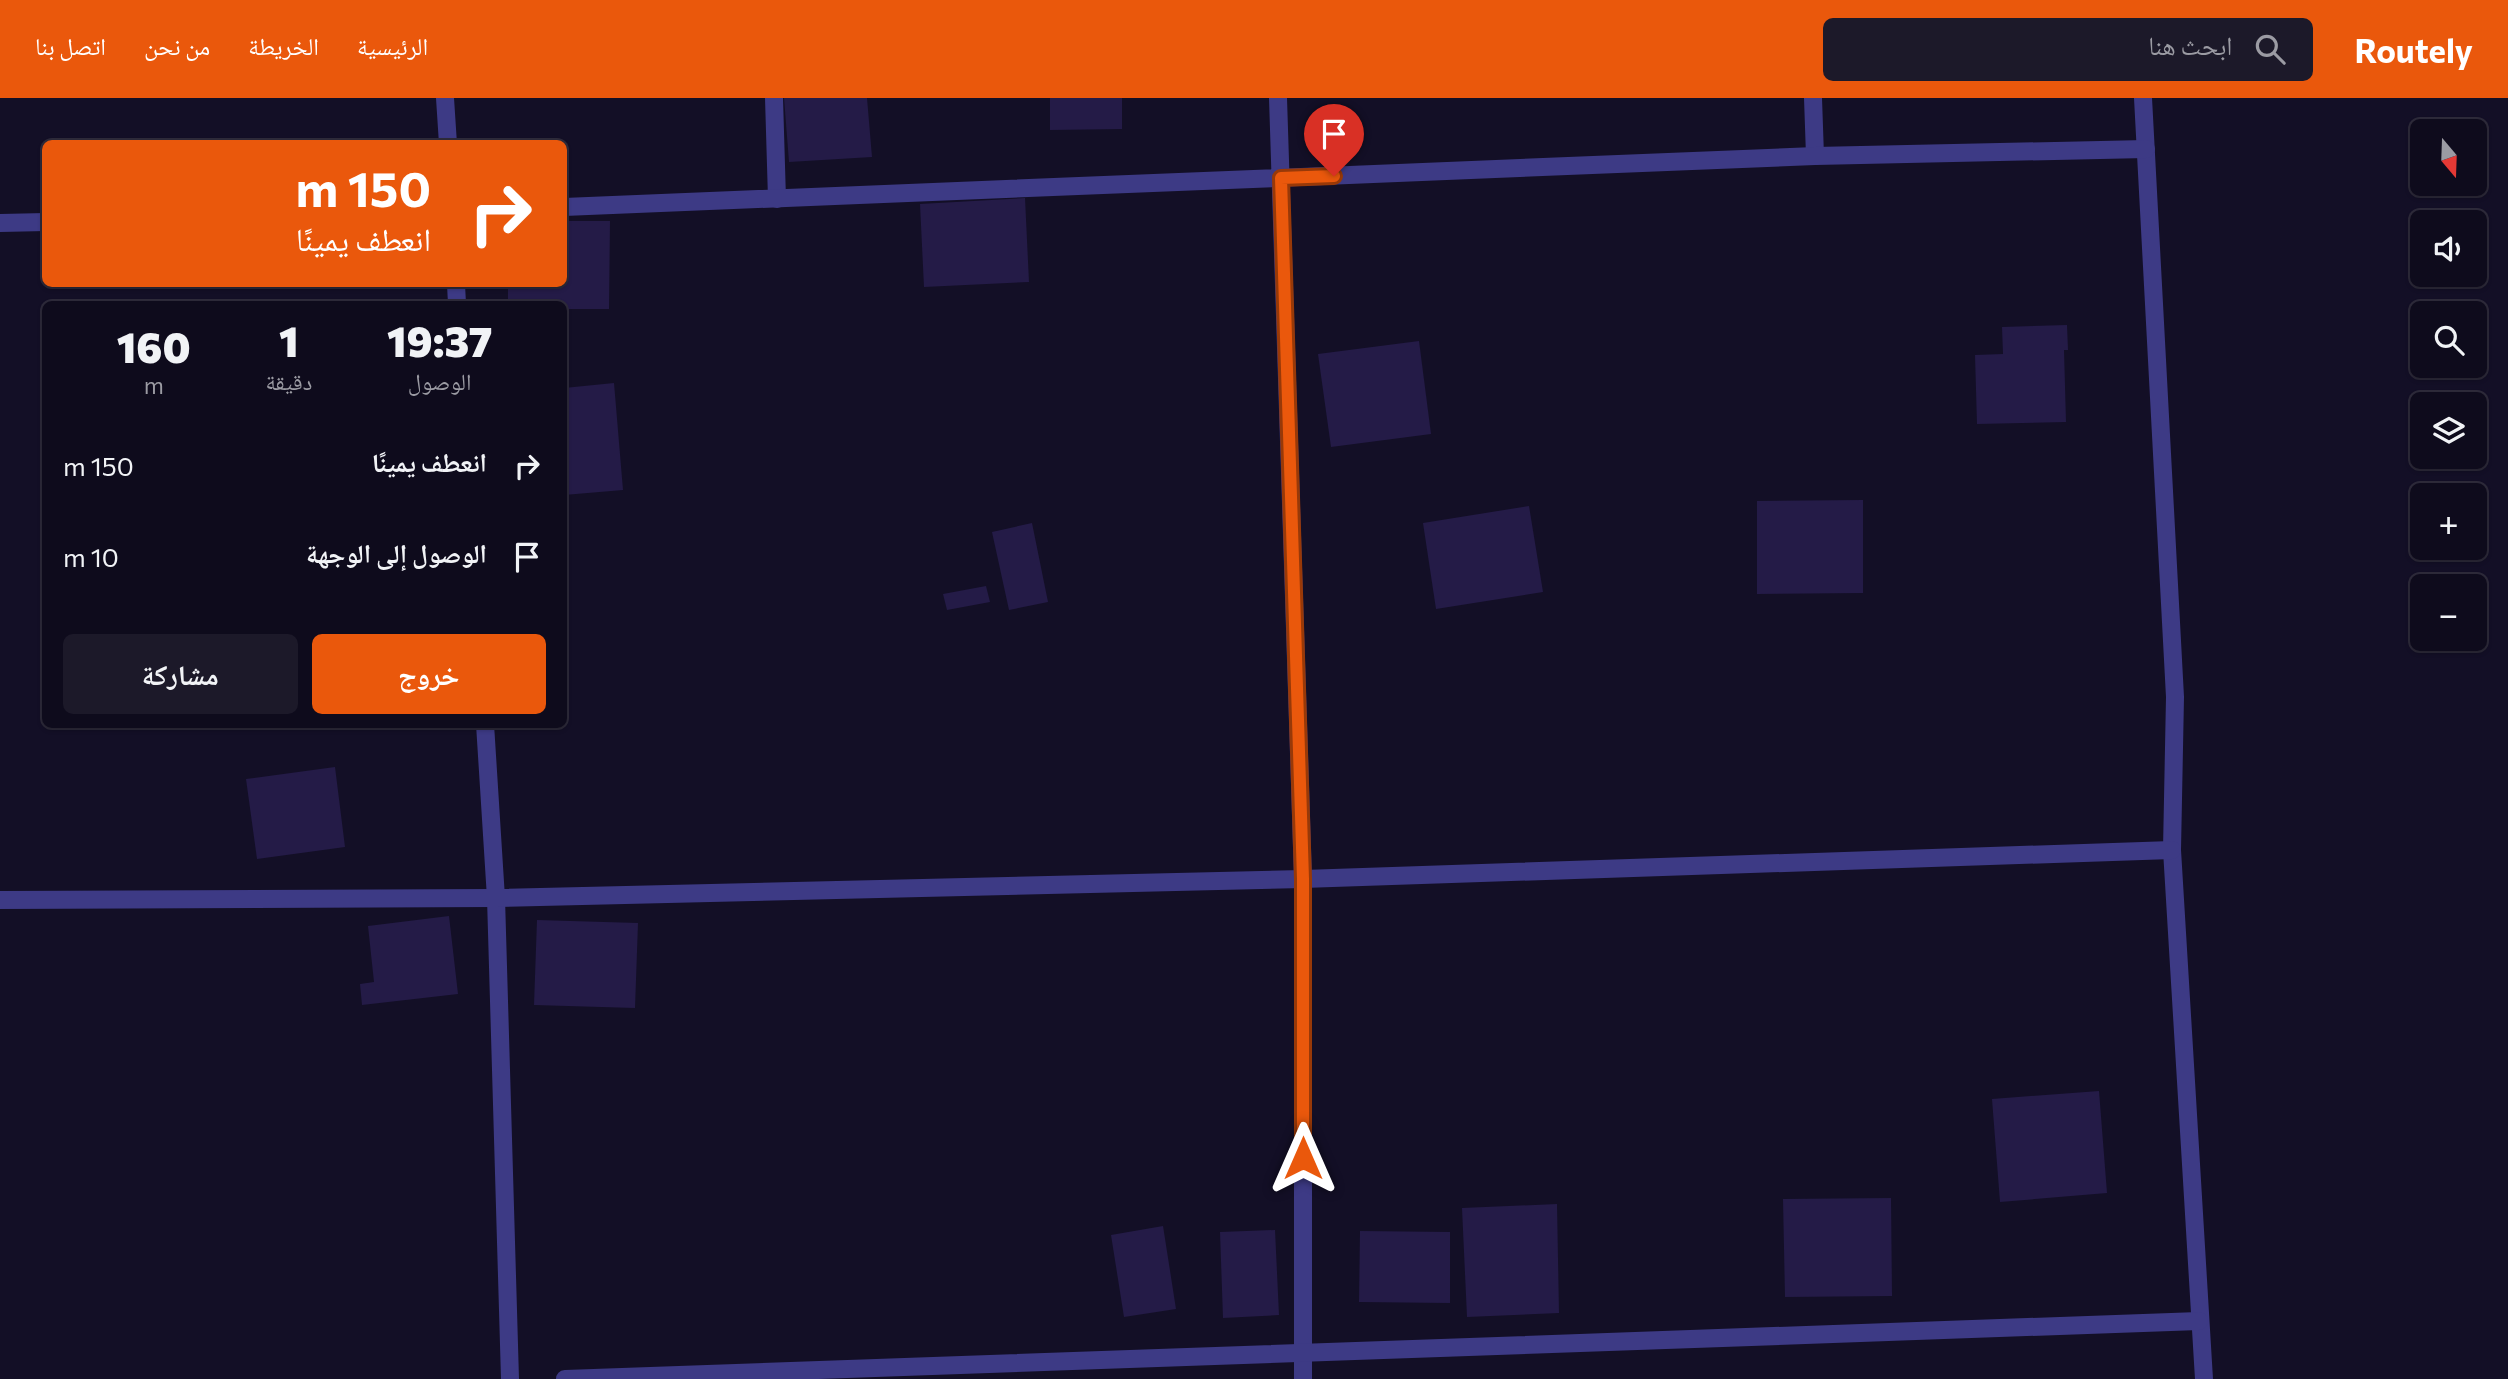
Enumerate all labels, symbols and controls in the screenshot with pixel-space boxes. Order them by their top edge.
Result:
search box [1823,18,2313,81]
text: ابحث هنا [2148,29,2233,60]
text: Routely [2355,29,2473,70]
icon: search [2251,30,2289,68]
text: اتصل بنا [35,31,106,60]
text: من نحن [144,31,210,60]
text: الخريطة [248,31,319,60]
text: الرئيسية [357,31,428,60]
pin [1304,104,1364,176]
icon: arrive [1315,115,1353,153]
north arrow [2410,119,2487,196]
map controls [2410,119,2487,651]
text: 150 m [296,157,431,217]
icon: right [455,168,546,259]
button: sound [2410,210,2487,287]
text: انعطف يمينًا [296,218,431,258]
button: search [2410,301,2487,378]
text: 1 [279,314,299,366]
text: 19:37 [387,314,492,366]
text: 160 [117,320,191,372]
text: دقيقة [265,367,312,395]
text: الوصول [408,367,471,395]
text: m [144,371,164,399]
button: layers [2410,392,2487,469]
text: انعطف يمينًا [372,446,487,477]
icon: right [508,447,546,485]
text: 150 m [63,450,134,481]
button: + [2410,483,2487,560]
text: الوصول إلى الوجهة [306,537,487,568]
icon: arrive [508,538,546,576]
text: 10 m [63,541,119,572]
button: − [2410,574,2487,651]
button: مشاركة [63,634,298,714]
button: خروج [312,634,546,714]
position arrow [1266,1121,1340,1195]

